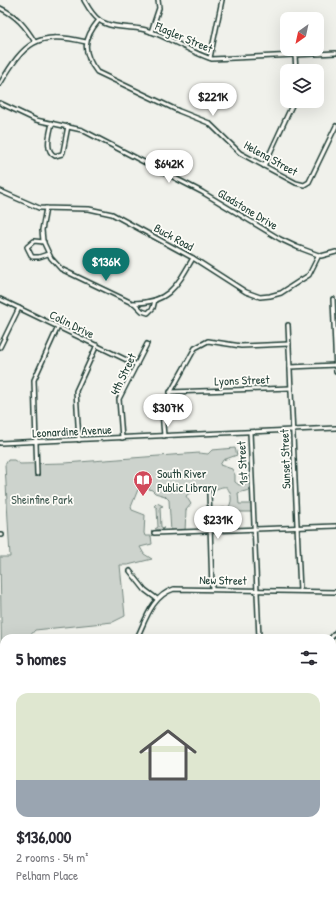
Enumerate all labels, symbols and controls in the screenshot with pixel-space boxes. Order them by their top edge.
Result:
north arrow [280,12,324,56]
map controls [280,12,324,108]
street label: Flagler Street [152,17,216,57]
button: layers [280,64,324,108]
pin: $221K [185,83,241,117]
text: $221K [198,87,228,105]
street label: Helena Street [241,136,302,180]
pin: $642K [141,150,197,184]
text: $642K [154,154,184,172]
street label: Gladstone Drive [215,184,281,234]
street label: Buck Road [151,219,197,255]
pin: $136K [78,248,134,282]
text: $136K [91,252,121,270]
street label: Colin Drive [47,306,98,342]
street label: 4th Street [106,350,140,398]
street label: Lyons Street [214,371,271,389]
pin: $307K [140,394,196,428]
text: $307K [152,398,184,416]
street label: Leonardine Avenue [32,420,112,442]
street label: Sunset Street [275,428,295,489]
street label: 1st Street [232,440,252,485]
place label: South River Public Library [157,465,217,496]
library icon: South River Public Library [132,469,154,497]
park label: Sheinfine Park [11,491,73,508]
pin: $231K [190,506,246,540]
text: $231K [203,510,233,528]
street label: New Street [199,571,248,589]
text: 5 homes [16,647,66,670]
icon: filters [298,647,320,669]
icon: home [132,719,204,791]
text: $136,000 [16,825,71,848]
text: 2 rooms · 54 m² [16,848,88,866]
text: Pelham Place [16,866,78,884]

